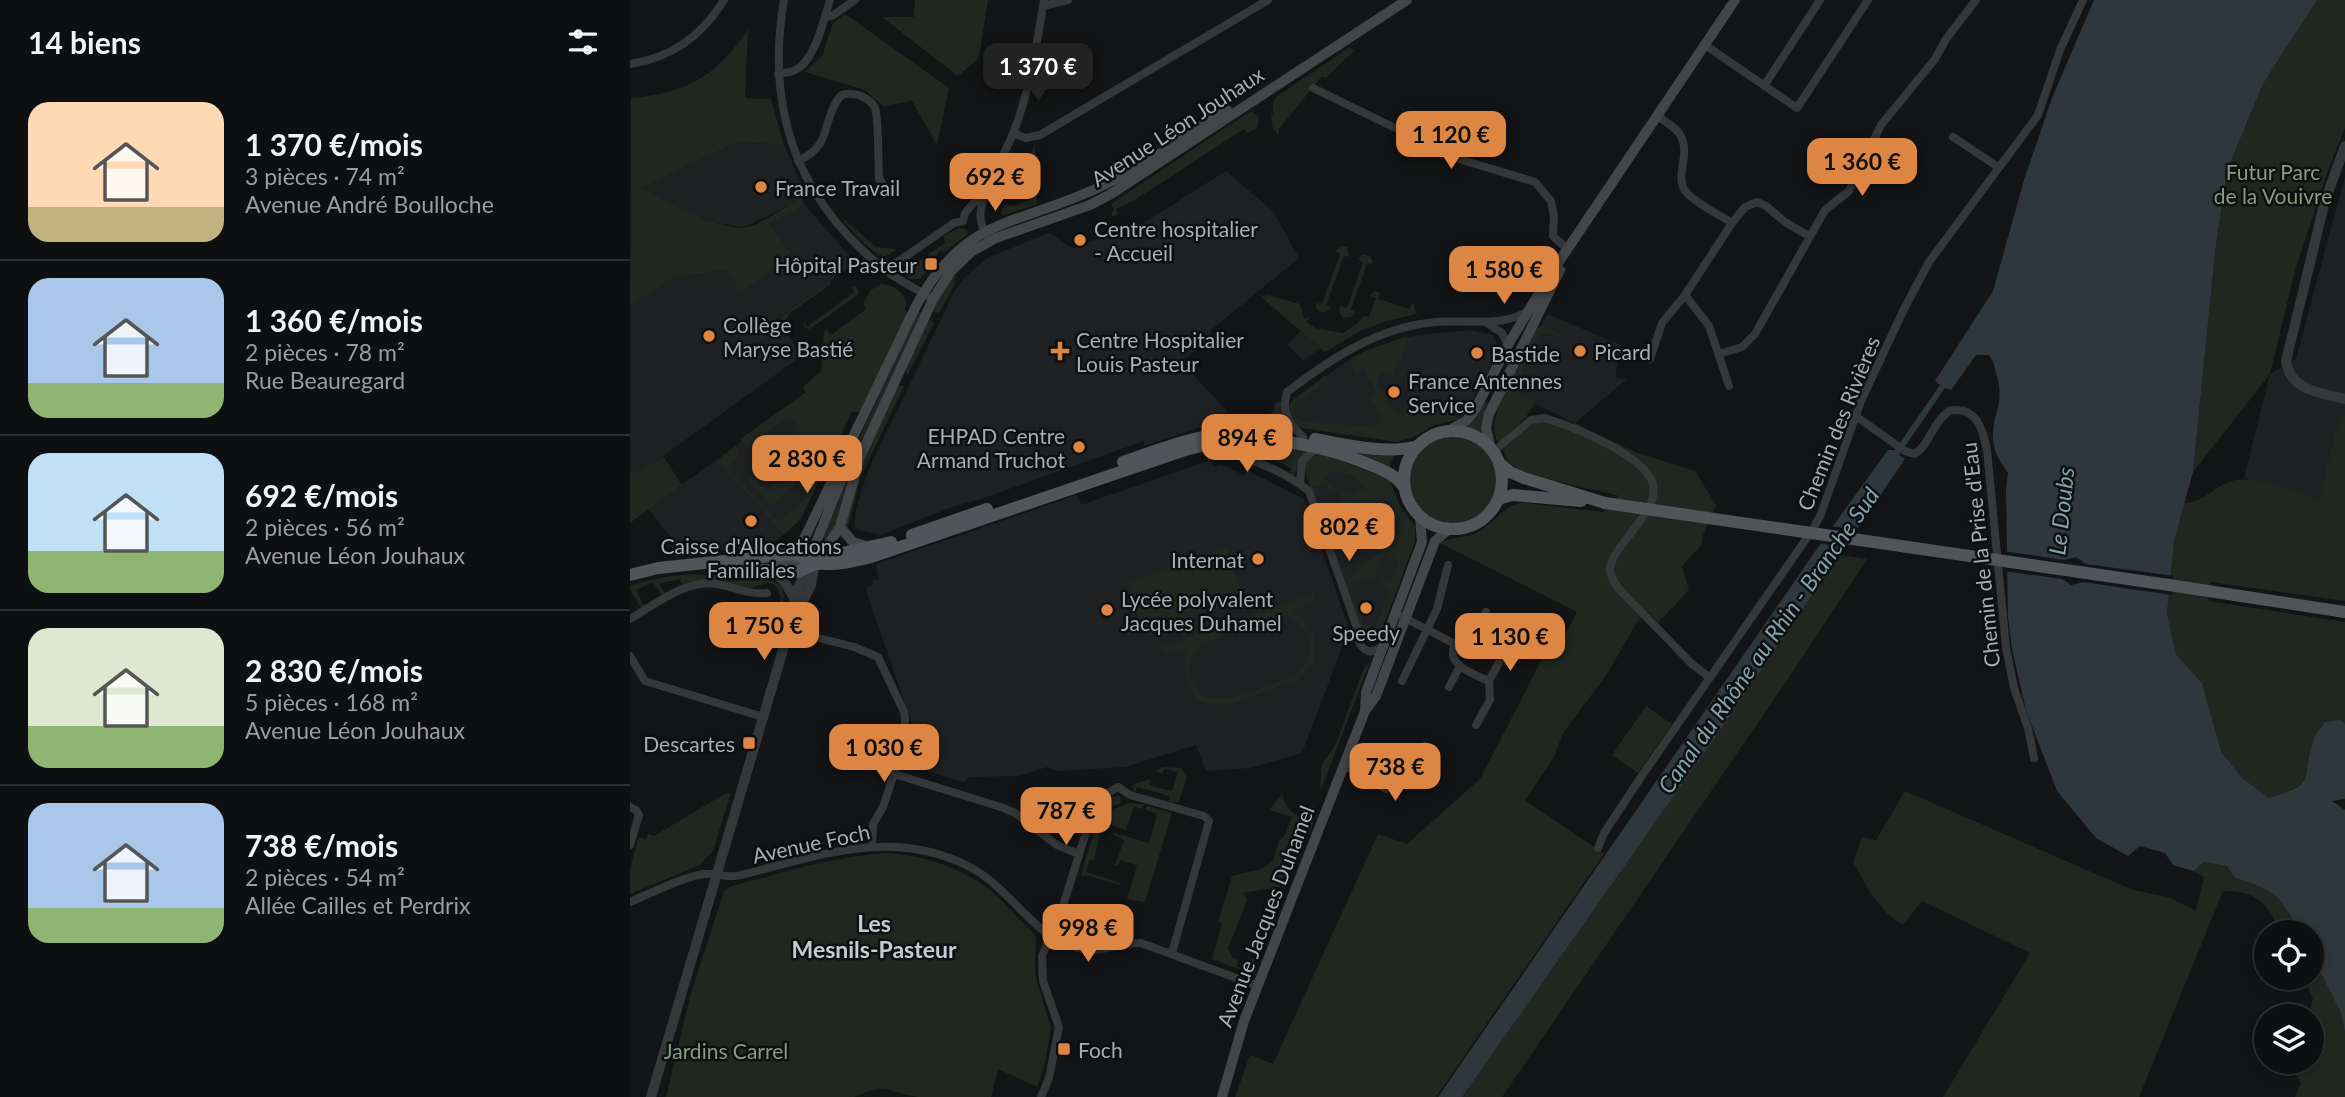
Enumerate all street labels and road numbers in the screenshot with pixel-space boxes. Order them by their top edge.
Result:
street label: Avenue Léon Jouhaux [1086,61,1268,191]
street label: Chemin des Rivières [1792,332,1884,514]
street label: Chemin de la Prise d'Eau [1956,441,2004,669]
street label: Avenue Jacques Duhamel [1211,802,1319,1030]
street label: Avenue Foch [750,818,872,868]

